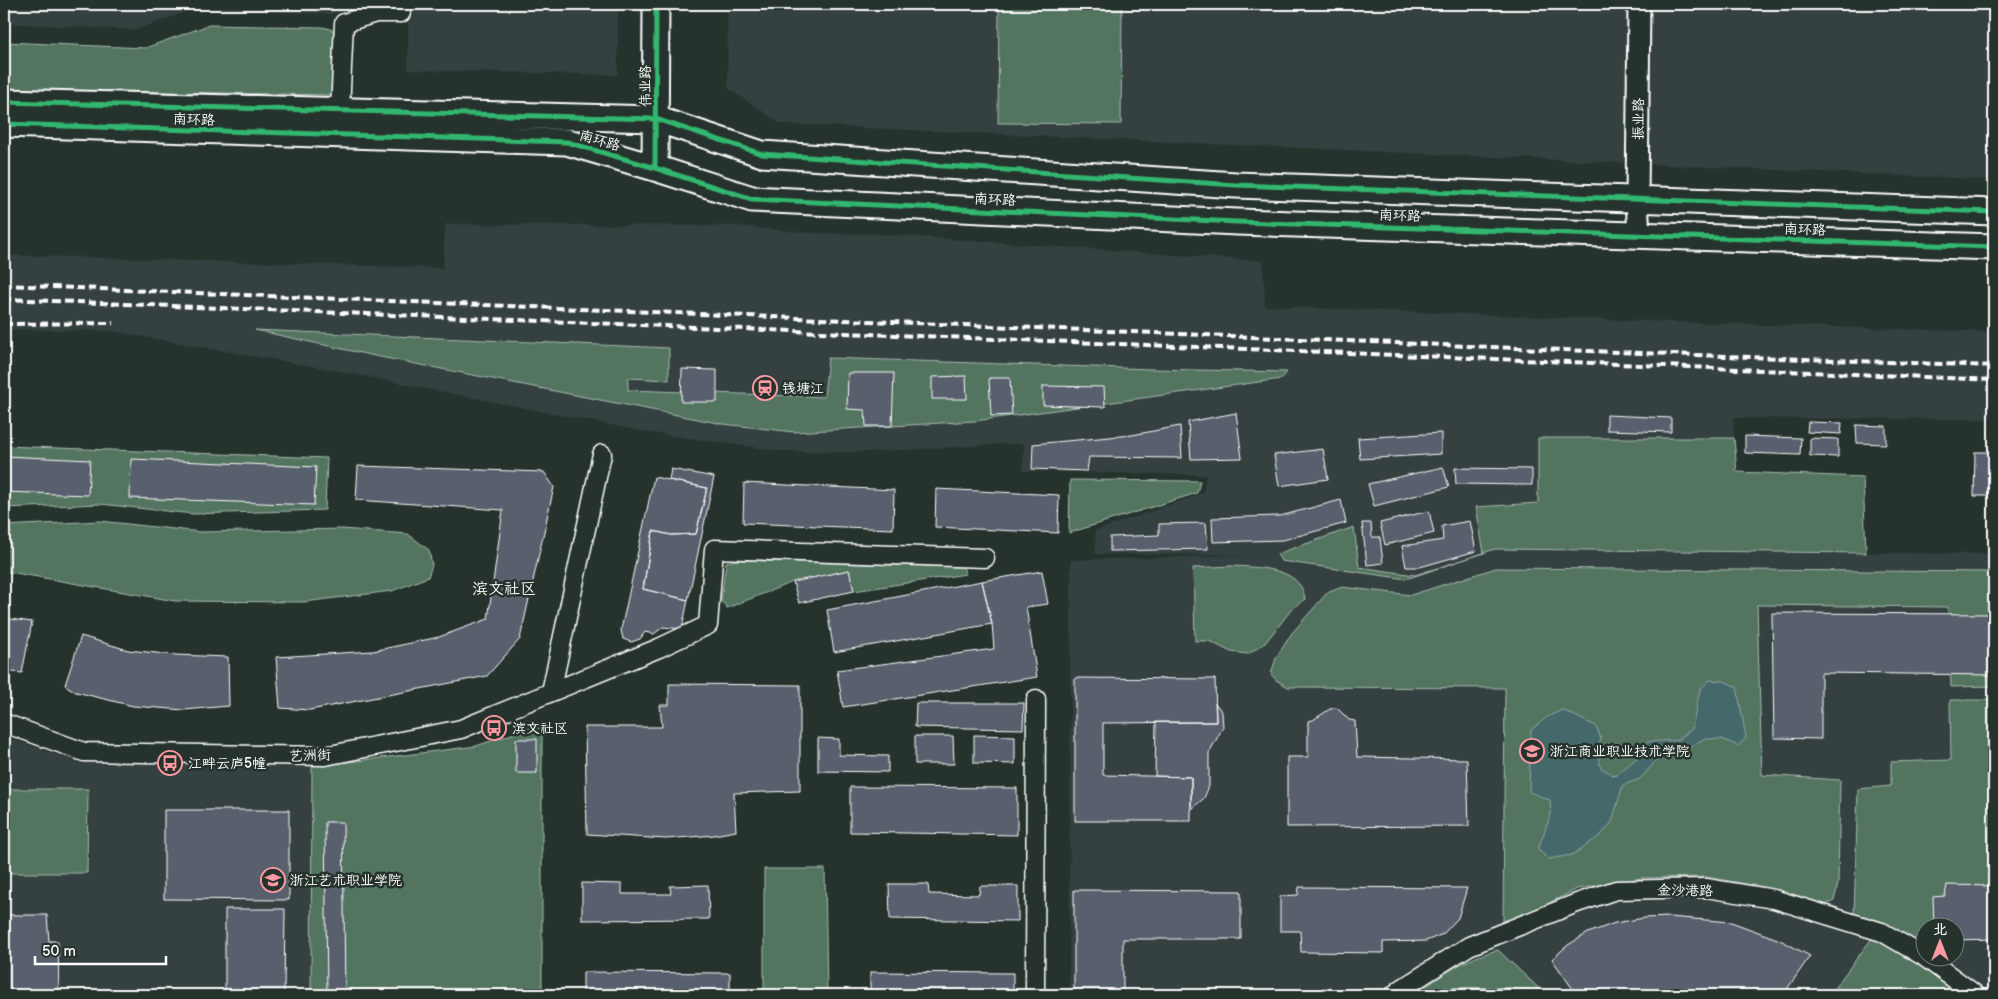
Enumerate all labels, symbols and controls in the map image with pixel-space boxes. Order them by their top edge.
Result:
street label: 伟业路 [637,65,654,107]
street label: 振业路 [1630,98,1647,140]
street label: 南环路 [173,110,215,129]
street label: 南环路 [577,127,622,154]
street label: 南环路 [974,190,1016,209]
street label: 南环路 [1379,206,1421,225]
street label: 南环路 [1784,220,1826,239]
station icon: 钱塘江 [752,375,778,401]
place label: 钱塘江 [782,380,824,397]
district label: 滨文社区 [472,580,536,599]
bus stop icon: 滨文社区 [481,715,507,741]
place label: 滨文社区 [512,720,568,737]
school or university icon: 浙江商业职业技术学院 [1519,738,1545,764]
place label: 浙江商业职业技术学院 [1550,743,1690,760]
street label: 艺洲街 [289,746,331,765]
bus stop icon: 江畔云庐5幢 [157,750,183,776]
place label: 江畔云庐5幢 [188,755,266,772]
school or university icon: 浙江艺术职业学院 [260,867,286,893]
place label: 浙江艺术职业学院 [290,872,402,889]
street label: 金沙港路 [1657,882,1713,899]
north arrow [1916,916,1966,966]
text: 北 [1933,921,1947,938]
scale bar [35,934,166,966]
text: 50 m [42,942,76,961]

